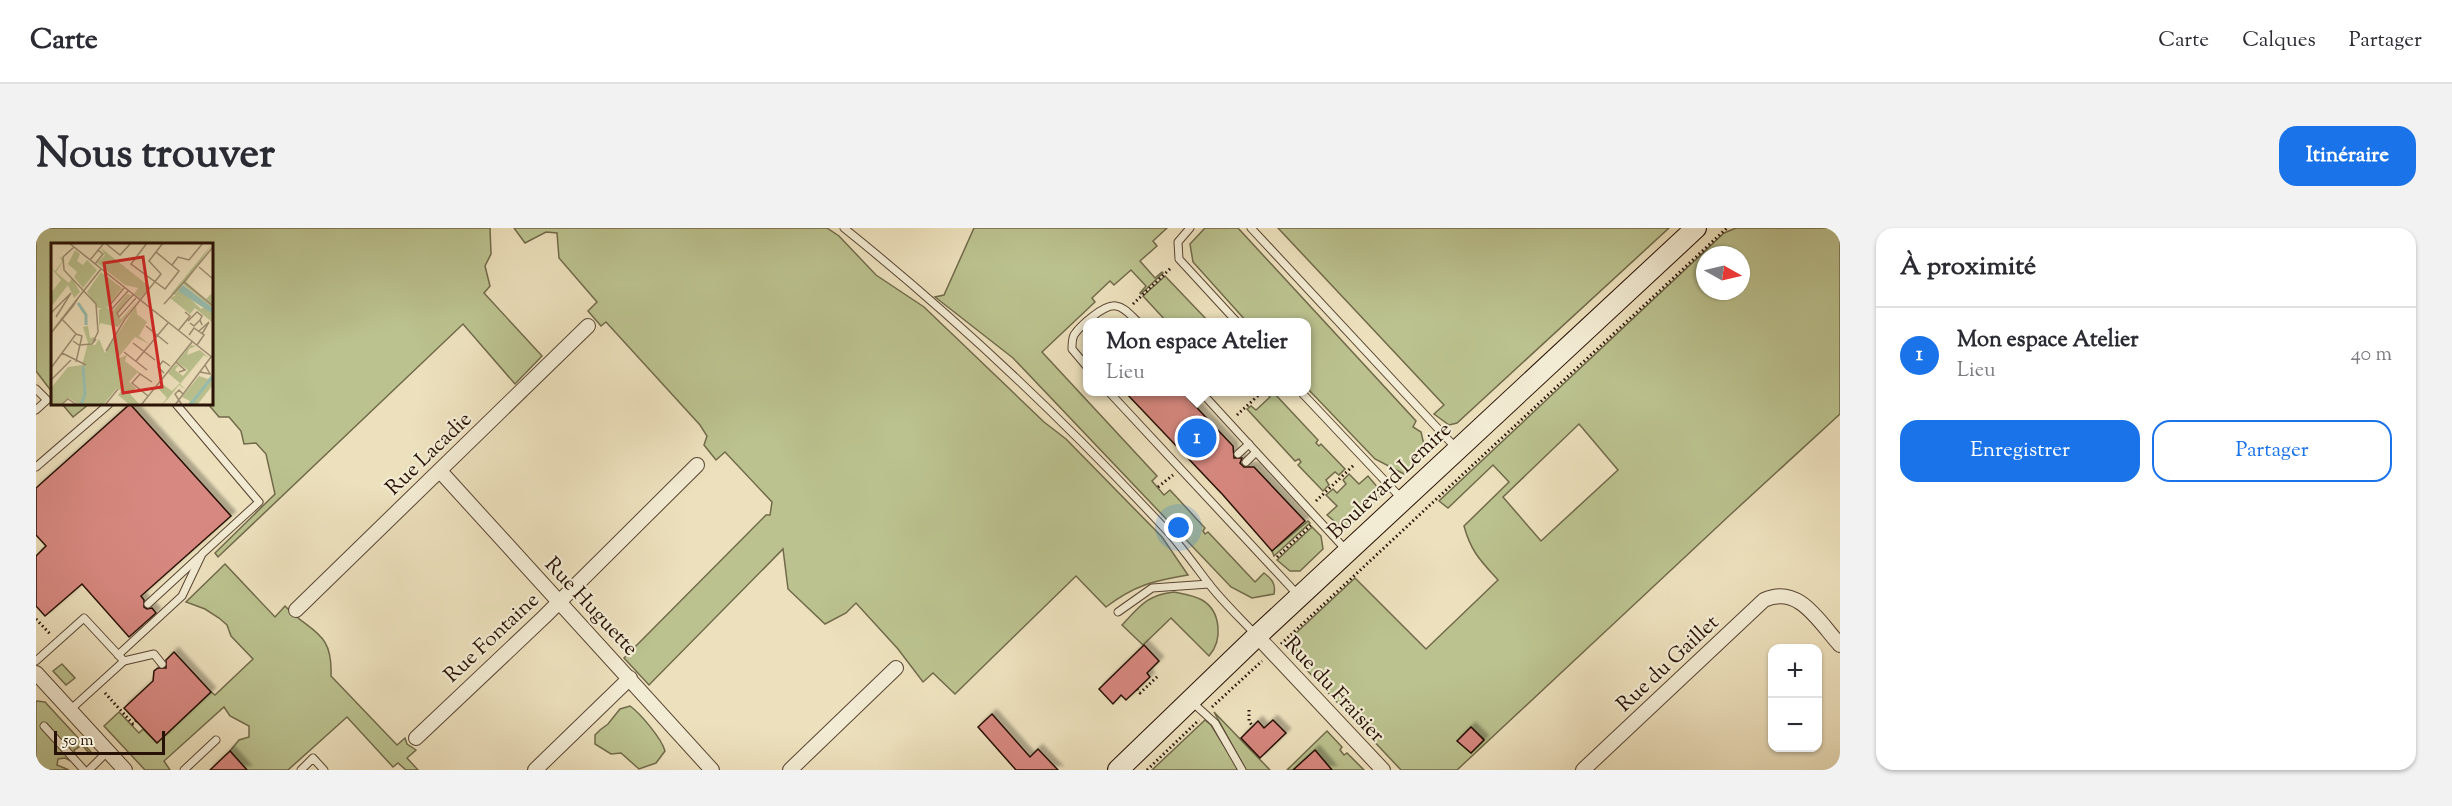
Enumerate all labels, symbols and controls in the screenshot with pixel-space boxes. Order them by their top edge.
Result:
text: Carte [30,21,98,61]
text: Carte [2158,26,2209,56]
text: Calques [2242,26,2316,56]
text: Partager [2349,26,2422,56]
text: Nous trouver [36,126,275,186]
button: Itinéraire [2279,126,2416,186]
inset map [51,243,213,405]
north arrow [1696,246,1750,300]
text: À proximité [1900,249,2036,286]
popup [1083,318,1311,396]
text: Mon espace Atelier [1957,325,2139,357]
text: Mon espace Atelier [1106,327,1288,359]
text: 1 [1916,341,1923,370]
text: 40 m [2351,341,2392,370]
text: Lieu [1957,357,1995,386]
text: Lieu [1106,359,1145,388]
street label: Rue Lacadie [380,406,479,503]
pin: 1 [1178,416,1216,460]
street label: Boulevard Lemire [1322,416,1459,547]
button: Enregistrer [1900,420,2140,482]
button: Partager [2152,420,2392,482]
your location [1164,513,1193,542]
street label: Rue Huguette [537,551,644,664]
street label: Rue Fontaine [438,586,547,691]
street label: Rue du Gaillet [1611,609,1726,720]
street label: Rue du Fraisier [1276,631,1391,750]
map controls [1768,644,1822,752]
button: + [1768,644,1822,698]
button: − [1768,698,1822,752]
scale bar [54,728,165,756]
text: 50 m [63,730,94,753]

